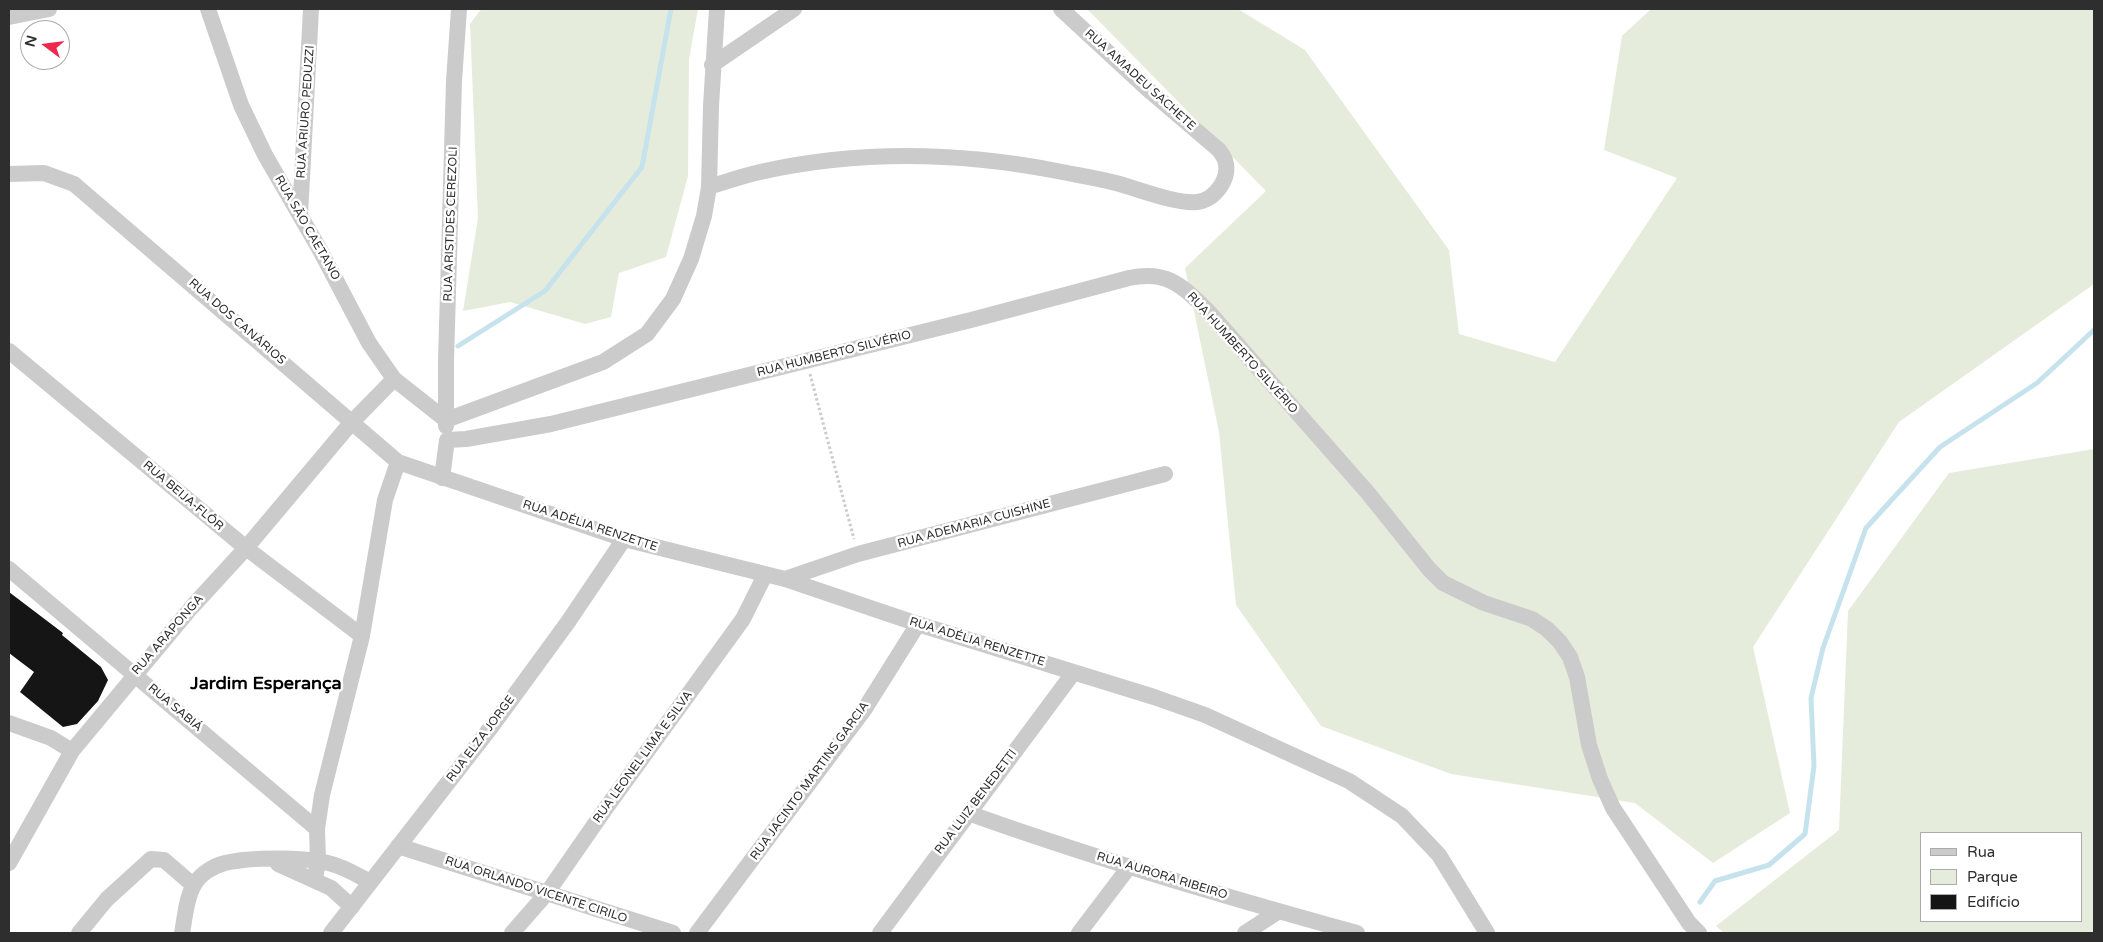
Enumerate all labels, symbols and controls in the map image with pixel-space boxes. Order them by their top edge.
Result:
north arrow [20,20,70,70]
street label: RUA AMADEU SACHETE [1082,26,1198,134]
text: N [21,34,41,49]
street label: RUA ARIURO PEDUZZI [294,45,318,179]
street label: RUA ARISTIDES CEREZOLI [441,146,461,302]
street label: RUA SÃO CAETANO [271,173,343,283]
street label: RUA DOS CANÁRIOS [186,276,288,368]
street label: RUA HUMBERTO SILVÉRIO [1184,289,1300,417]
street label: RUA HUMBERTO SILVÉRIO [755,328,913,380]
street label: RUA BEIJA-FLÔR [140,458,226,534]
street label: RUA ADÉLIA RENZETTE [521,497,659,555]
street label: RUA ADEMARIA CUISHINE [896,497,1052,551]
street label: RUA ARAPONGA [129,592,207,678]
street label: RUA ADÉLIA RENZETTE [908,615,1046,669]
district label: Jardim Esperança [190,673,342,695]
street label: RUA SABIÁ [145,681,205,735]
street label: RUA LEONEL LIMA E SILVA [590,688,696,826]
street label: RUA ELZA JORGE [444,693,518,785]
street label: RUA JACINTO MARTINS GARCIA [748,699,872,863]
street label: RUA LUIZ BENEDETTI [932,747,1020,857]
legend [1920,832,2083,922]
text: Rua [1967,843,1995,861]
street label: RUA AURORA RIBEIRO [1095,849,1229,903]
street label: RUA ORLANDO VICENTE CIRILO [443,854,629,926]
text: Parque [1967,868,2018,886]
text: Edifício [1967,893,2020,911]

